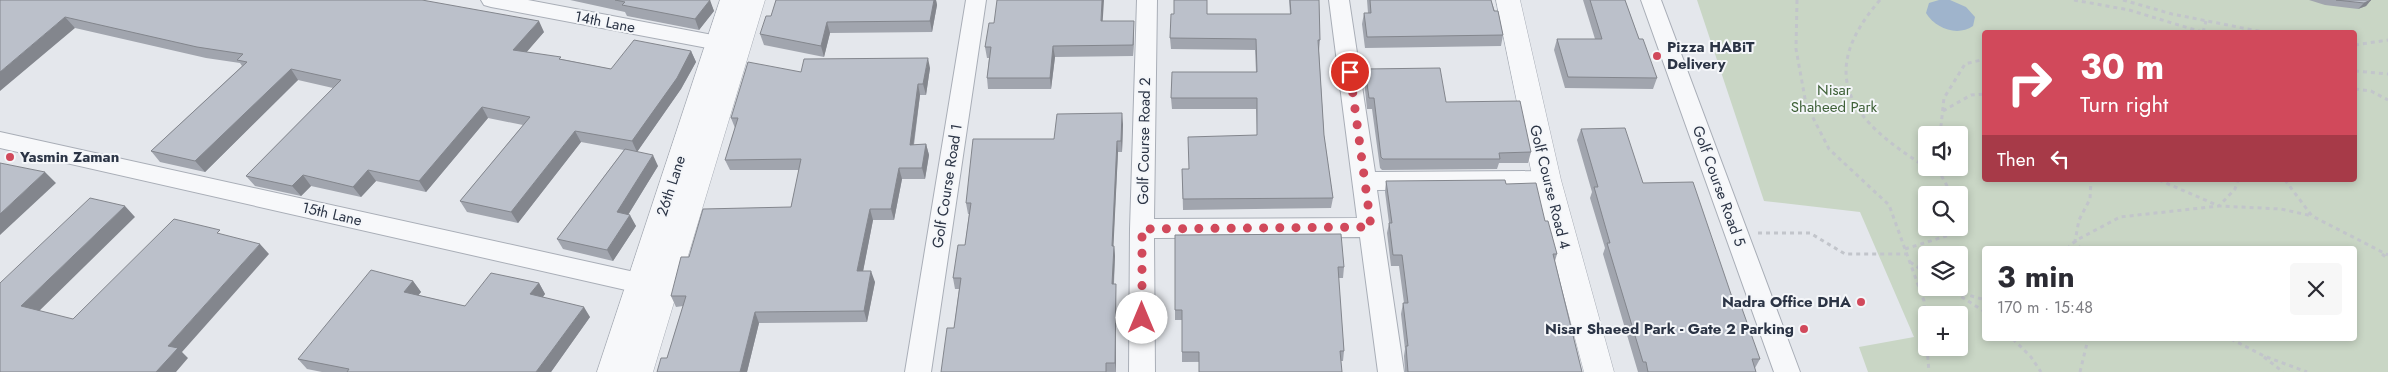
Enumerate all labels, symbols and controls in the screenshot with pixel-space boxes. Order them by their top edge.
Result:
street label: 14th Lane [573,5,637,39]
place label: Pizza HABiT Delivery [1667,36,1755,75]
text: 30 m [2080,42,2164,92]
marker: Pizza HABiT Delivery [1651,50,1663,62]
icon: right [1997,50,2062,115]
pin [1329,51,1371,93]
icon: arrive [1336,58,1364,86]
street label: Golf Course Road 2 [1132,77,1156,205]
park label: Nisar Shaheed Park [1791,79,1878,118]
text: Turn right [2080,88,2168,120]
street label: Golf Course Road 1 [926,122,968,250]
street label: Golf Course Road 4 [1524,123,1576,252]
street label: Golf Course Road 5 [1687,123,1751,249]
map controls [1918,126,1968,356]
button: sound [1918,126,1968,176]
icon: left [2046,145,2074,173]
place label: Yasmin Zaman [19,146,119,168]
text: Then [1997,146,2036,173]
marker: Yasmin Zaman [4,151,16,163]
street label: 26th Lane [651,153,691,219]
button: search [1918,186,1968,236]
street label: 15th Lane [300,196,364,232]
button: layers [1918,246,1968,296]
text: 3 min [1997,255,2075,298]
button: close [2290,263,2342,315]
position arrow [1115,291,1167,343]
place label: Nadra Office DHA [1722,291,1852,313]
marker: Nadra Office DHA [1855,296,1867,308]
text: 170 m · 15:48 [1997,296,2093,319]
button: + [1918,306,1968,356]
place label: Nisar Shaeed Park - Gate 2 Parking [1545,318,1794,340]
marker: Nisar Shaeed Park - Gate 2 Parking [1798,323,1810,335]

